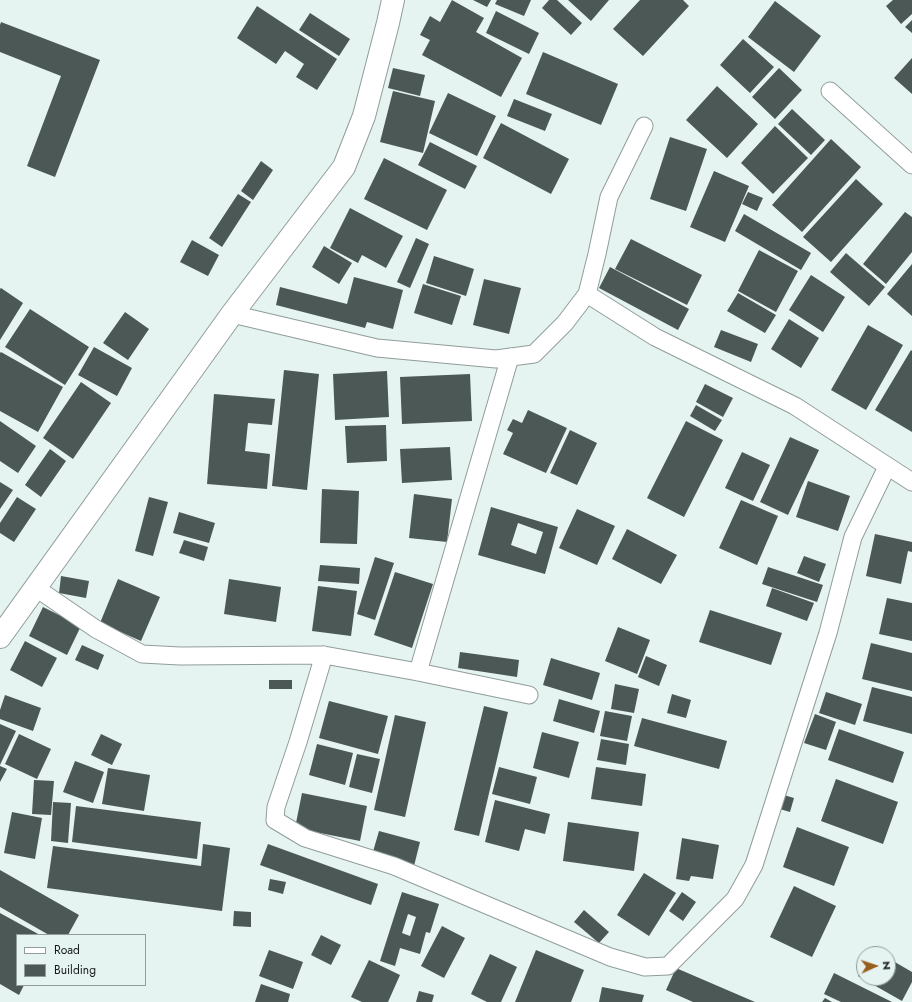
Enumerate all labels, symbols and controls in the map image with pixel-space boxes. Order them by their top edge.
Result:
legend [16,934,146,986]
text: Road [54,941,80,959]
north arrow [856,946,896,986]
text: Building [54,961,96,979]
text: N [879,961,895,970]

